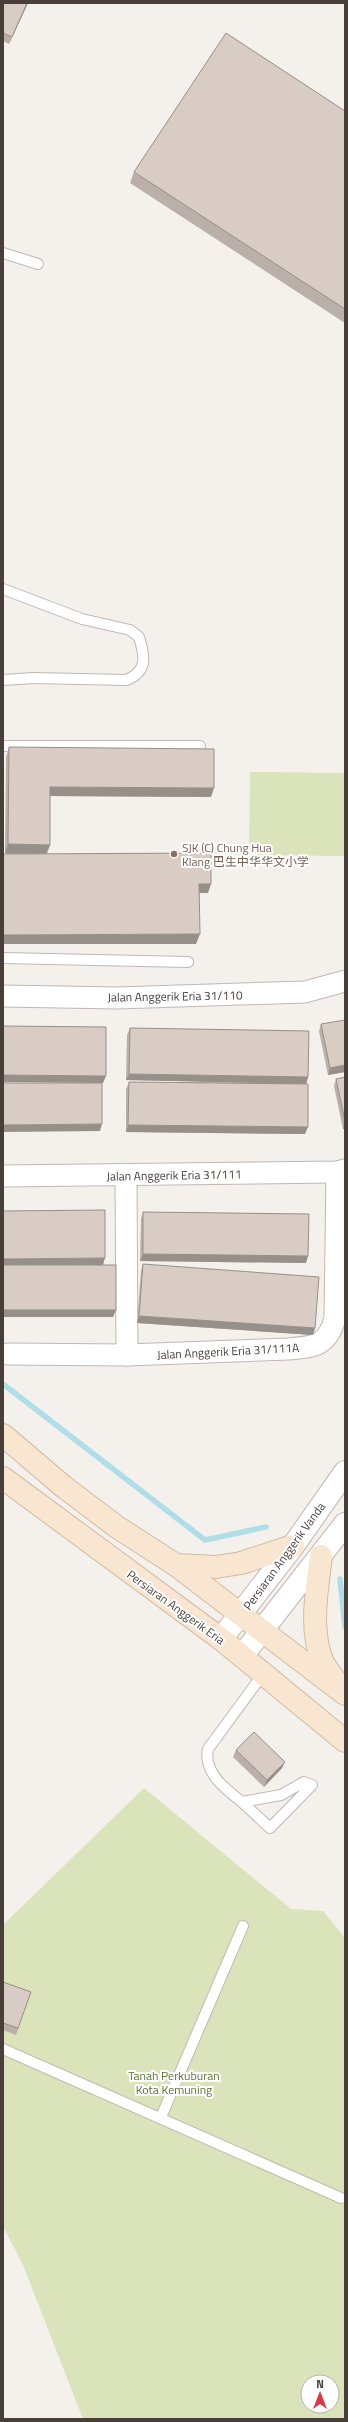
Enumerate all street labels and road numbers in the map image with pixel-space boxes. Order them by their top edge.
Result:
street label: Jalan Anggerik Eria 31/110 [107,985,243,1007]
street label: Jalan Anggerik Eria 31/111 [106,1164,242,1186]
street label: Jalan Anggerik Eria 31/111A [156,1338,300,1364]
street label: Persiaran Anggerik Vanda [238,1498,330,1614]
street label: Persiaran Anggerik Eria [123,1565,229,1649]

